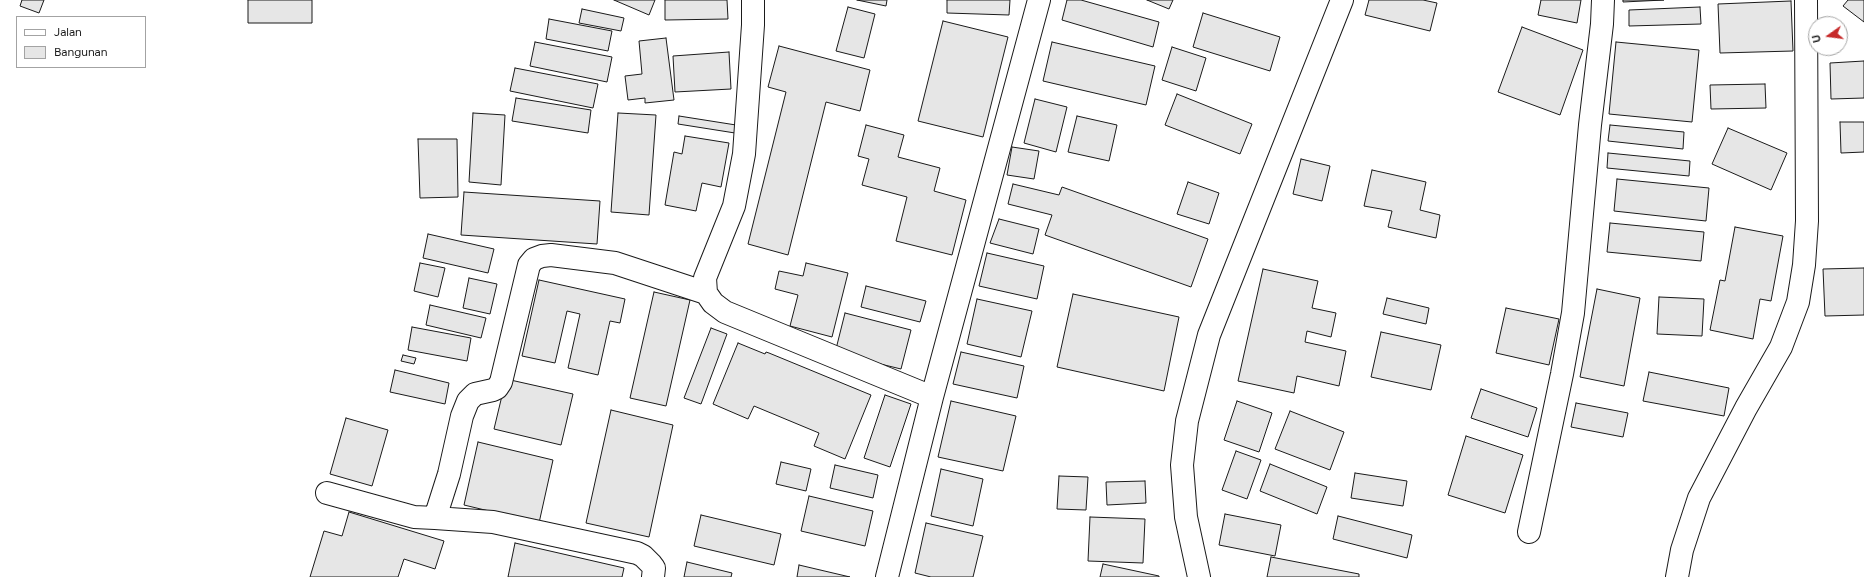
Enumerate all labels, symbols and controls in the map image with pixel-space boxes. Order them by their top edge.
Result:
legend [16,16,146,68]
north arrow [1808,16,1848,56]
text: Jalan [54,25,82,39]
text: U [1810,33,1824,44]
text: Bangunan [54,45,107,59]

